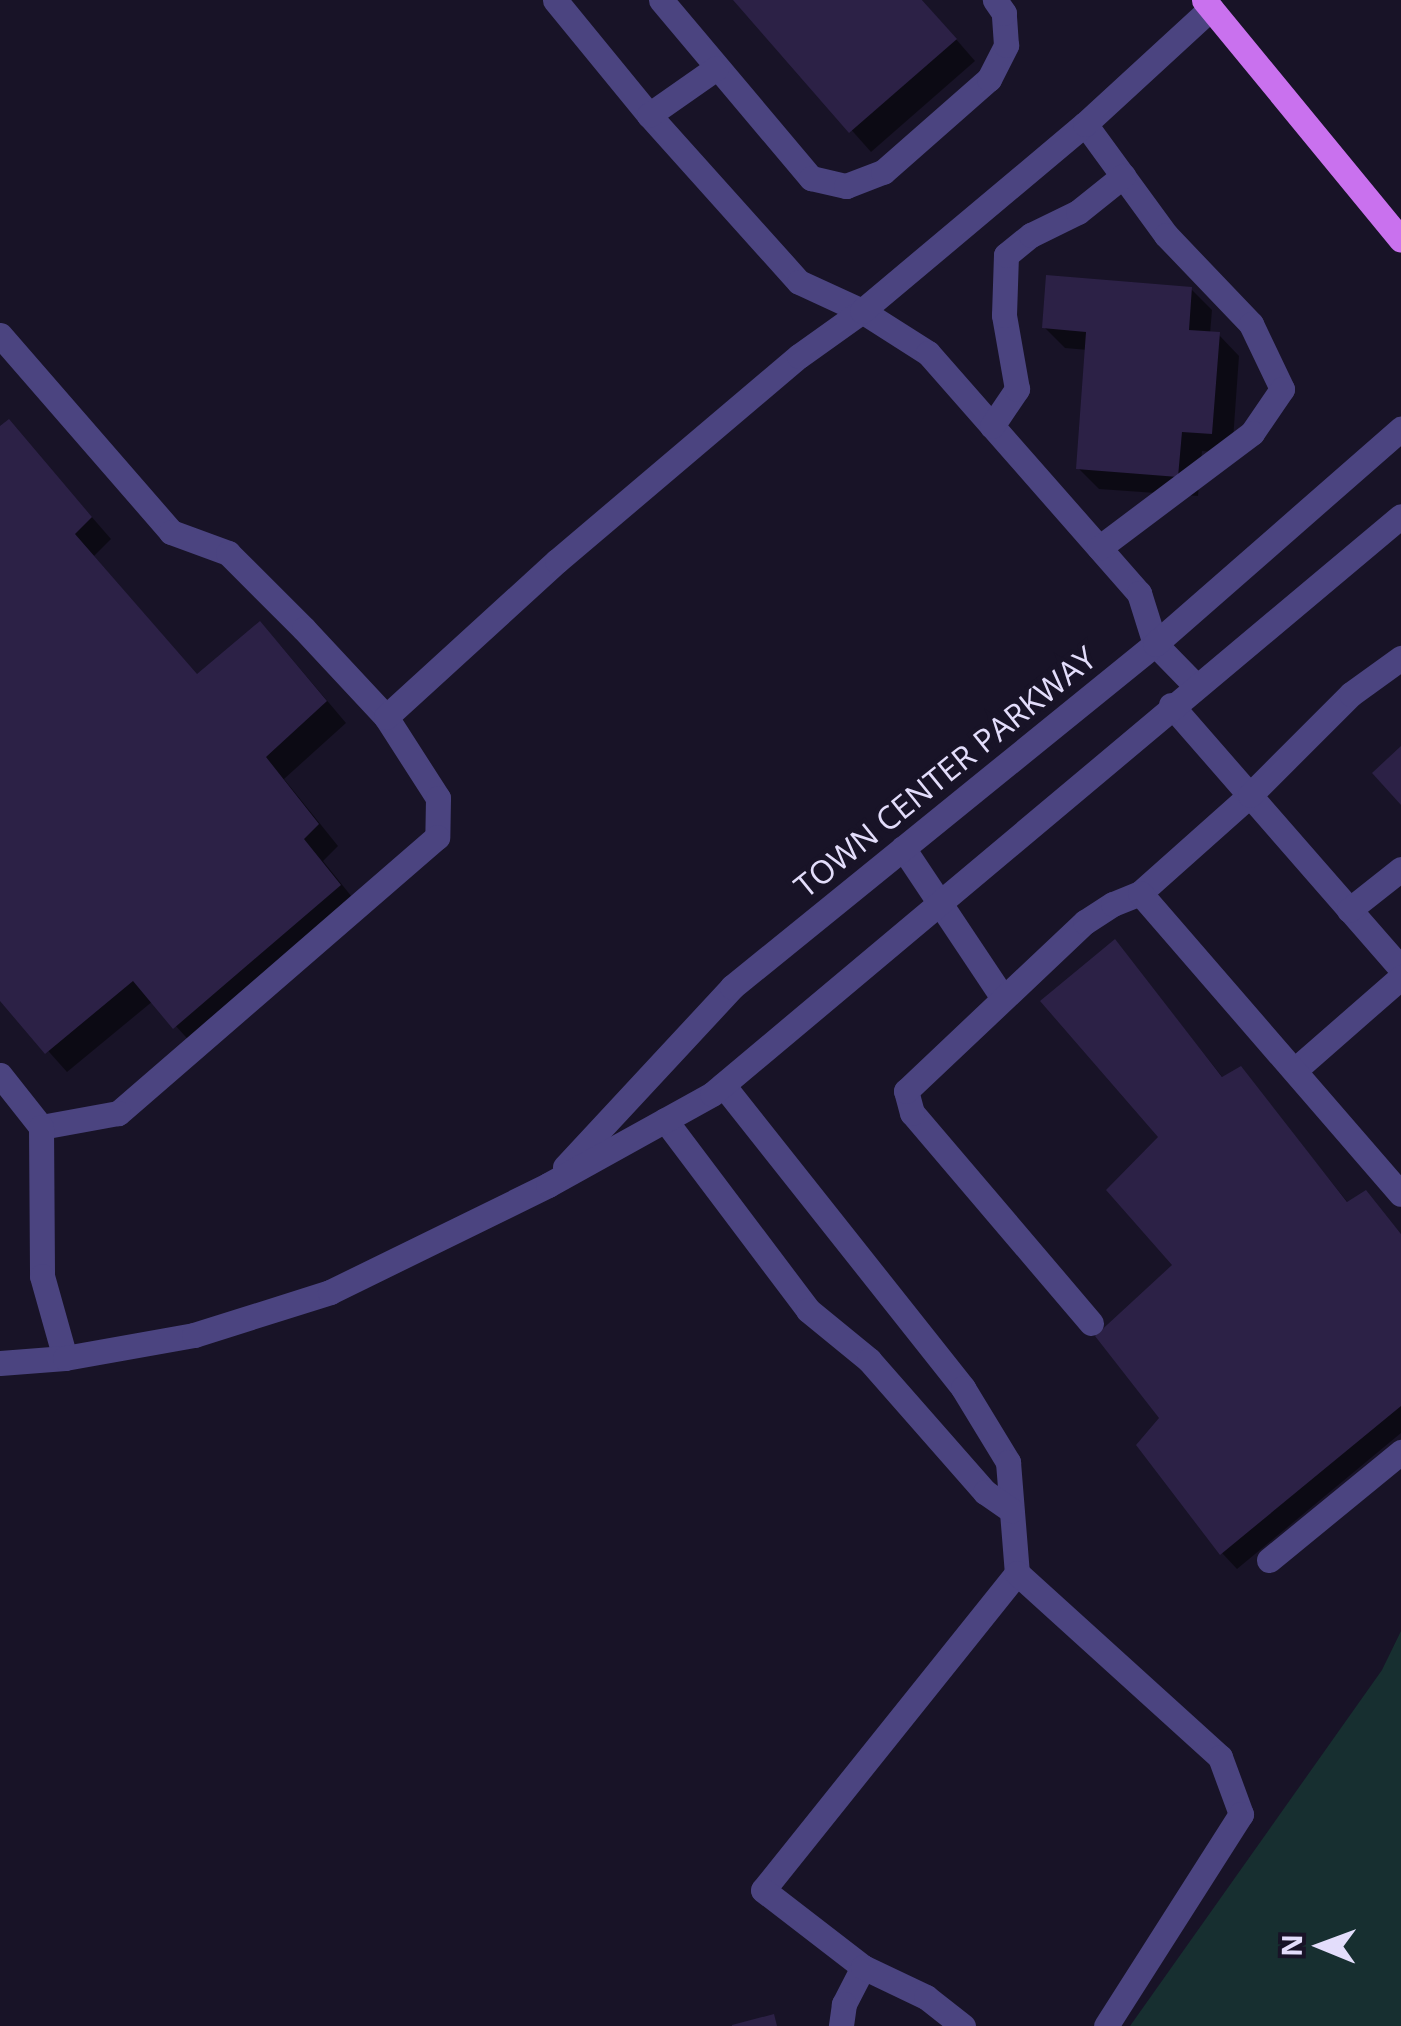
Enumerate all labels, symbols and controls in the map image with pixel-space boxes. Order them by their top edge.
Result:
street label: TOWN CENTER PARKWAY [787,639,1103,905]
north arrow [1271,1896,1371,1996]
text: N [1272,1934,1310,1957]

